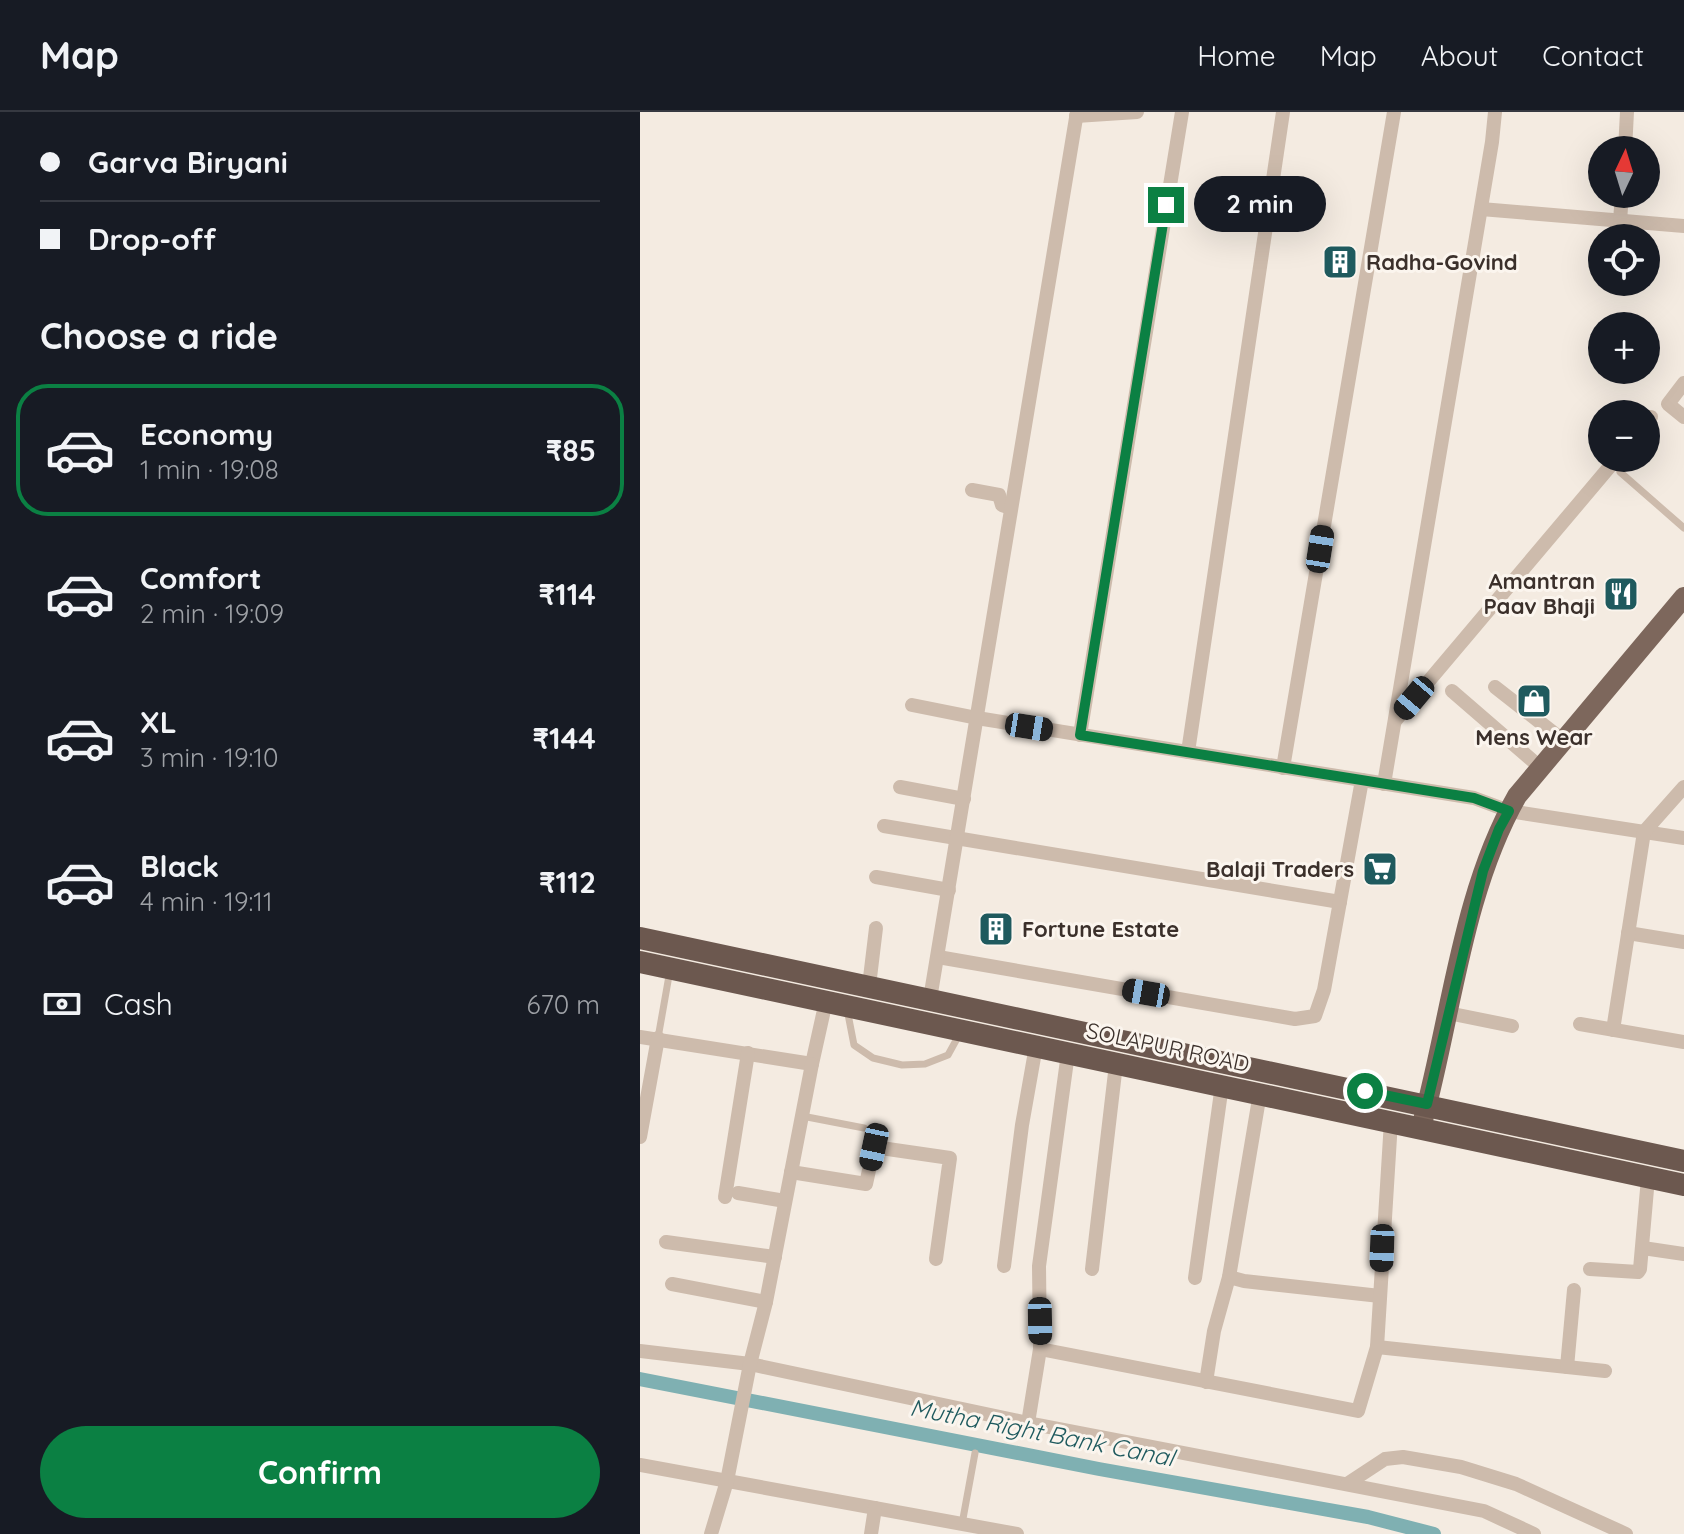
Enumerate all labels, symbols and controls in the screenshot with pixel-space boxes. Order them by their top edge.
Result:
text: Map [40,31,119,79]
text: Home [1197,38,1276,73]
text: Map [1320,38,1377,73]
text: About [1421,38,1498,73]
text: Contact [1542,38,1644,73]
north arrow [1588,136,1660,208]
map controls [1588,136,1660,472]
text: Garva Biryani [88,143,288,181]
callout: 2 min [1194,177,1326,233]
route end [1148,187,1184,223]
text: 2 min [1226,187,1294,220]
text: Drop-off [88,220,216,258]
button: locate [1588,224,1660,296]
building icon: Radha-Govind [1321,243,1359,281]
place label: Radha-Govind [1366,248,1518,276]
button: + [1588,312,1660,384]
text: Choose a ride [40,313,278,358]
button: − [1588,400,1660,472]
icon: car [44,414,116,486]
text: Economy [140,415,273,453]
text: ₹85 [546,431,596,469]
text: 1 min · 19:08 [140,453,279,486]
car [1304,523,1336,575]
icon: car [44,558,116,630]
text: Comfort [140,559,261,597]
place label: Amantran Paav Bhaji [1483,567,1595,620]
text: ₹114 [538,575,596,613]
restaurant icon: Amantran Paav Bhaji [1602,575,1640,613]
text: 2 min · 19:09 [140,597,284,630]
car [1389,672,1439,724]
shop icon: Mens Wear [1515,682,1553,720]
icon: car [44,702,116,774]
text: XL [140,703,177,741]
car [1003,711,1055,743]
text: ₹144 [532,719,596,757]
place label: Mens Wear [1475,723,1593,751]
text: 3 min · 19:10 [140,741,278,774]
icon: car [44,846,116,918]
text: Black [140,847,219,885]
supermarket icon: Balaji Traders [1361,850,1399,888]
place label: Balaji Traders [1206,855,1354,883]
text: ₹112 [539,863,596,901]
text: 4 min · 19:11 [140,885,273,918]
building icon: Fortune Estate [977,910,1015,948]
place label: Fortune Estate [1022,915,1179,943]
car [1120,977,1172,1009]
icon: cash [40,982,84,1026]
text: Cash [104,985,173,1023]
text: 670 m [526,988,600,1021]
street label: SOLAPUR ROAD [1084,1016,1252,1078]
route start [1347,1073,1383,1109]
car [857,1121,891,1173]
car [1369,1224,1395,1272]
car [1028,1297,1052,1345]
water label: Mutha Right Bank Canal [908,1392,1179,1473]
button: Confirm [40,1426,600,1518]

